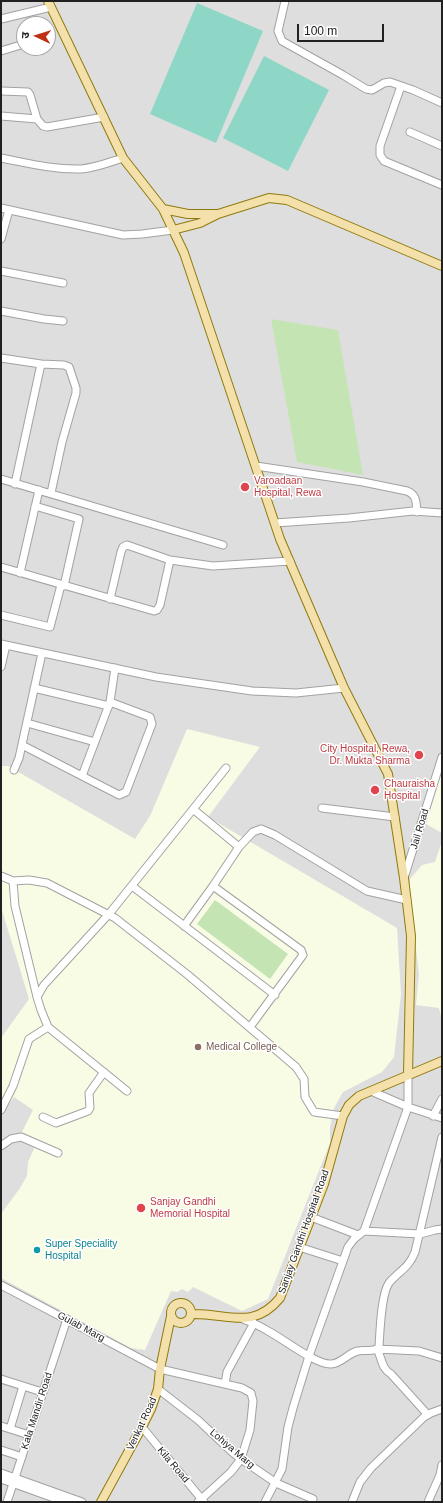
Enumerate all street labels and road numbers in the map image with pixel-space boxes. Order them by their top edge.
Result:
street label: Jail Road [408,807,432,851]
street label: Sanjay Gandhi Hospital Road [276,1168,332,1296]
street label: Gulab Marg [55,1309,107,1345]
street label: Kala Mandir Road [19,1371,55,1451]
street label: Venkat Road [124,1396,160,1452]
street label: Lohiya Marg [207,1427,257,1471]
street label: Kila Road [154,1445,192,1485]

